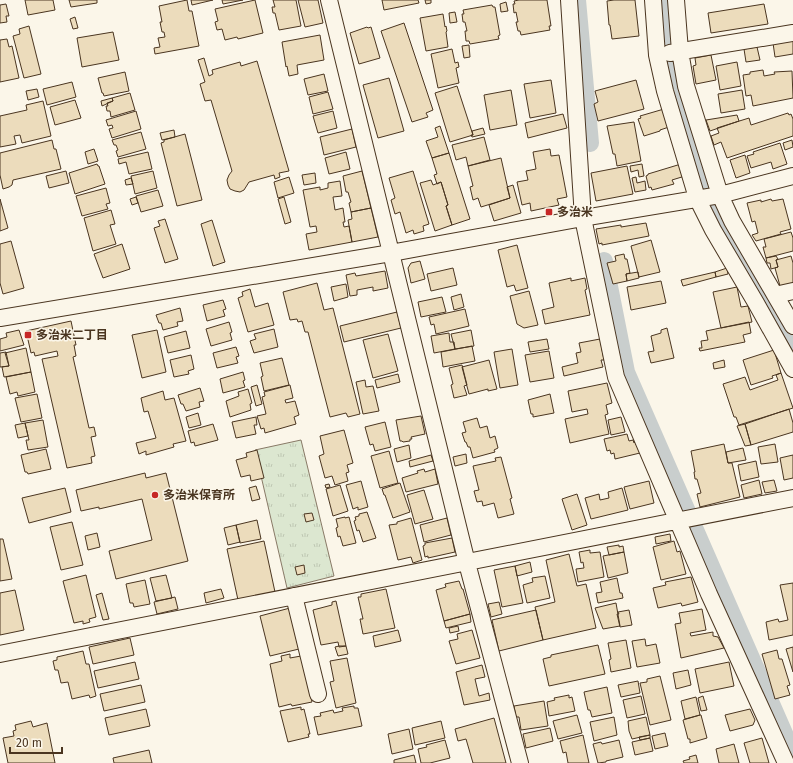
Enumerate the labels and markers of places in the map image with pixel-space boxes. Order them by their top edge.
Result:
place label: 多治米 [557,205,593,219]
marker: 多治米 [544,207,554,217]
place label: 多治米二丁目 [36,328,108,342]
marker: 多治米二丁目 [23,330,33,340]
place label: 多治米保育所 [163,488,235,502]
marker: 多治米保育所 [150,490,160,500]

